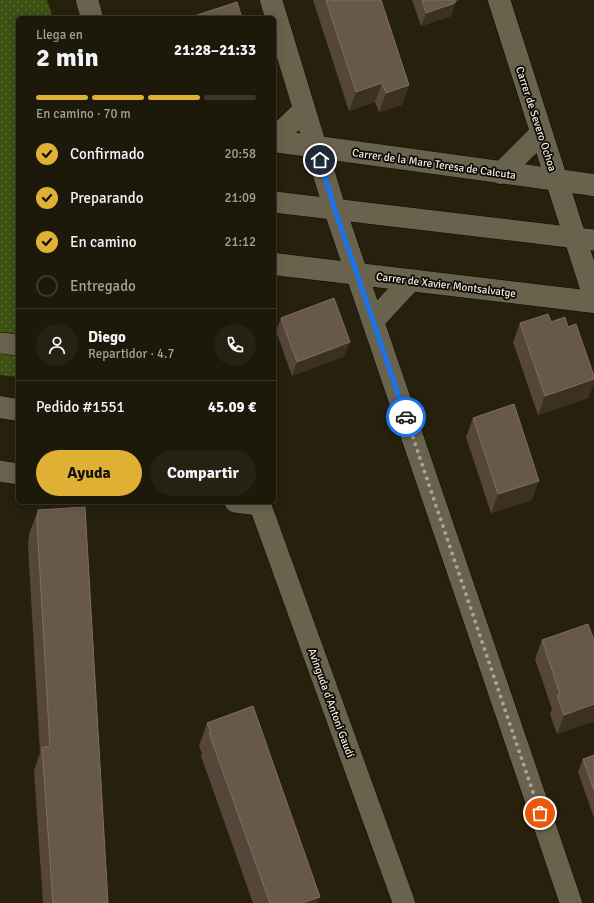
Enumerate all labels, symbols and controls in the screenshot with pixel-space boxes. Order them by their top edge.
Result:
text: Llega en [36,27,83,43]
text: 21:28–21:33 [174,41,256,59]
text: 2 min [36,42,99,74]
street label: Carrer de Severo Ochoa [513,65,559,173]
text: En camino · 70 m [36,106,131,122]
icon: check [36,143,58,165]
pin [303,143,337,177]
text: Confirmado [70,145,144,163]
text: 20:58 [224,146,256,162]
street label: Carrer de la Mare Teresa de Calcuta [351,146,517,182]
icon: home [309,149,331,171]
icon: check [36,187,58,209]
text: Preparando [70,189,144,207]
text: 21:09 [224,190,256,206]
icon: check [36,231,58,253]
text: En camino [70,233,137,251]
text: 21:12 [224,234,256,250]
street label: Carrer de Xavier Montsalvatge [375,270,517,300]
text: Entregado [70,277,136,295]
button: person [36,324,78,366]
button: phone [214,324,256,366]
text: Diego [88,328,126,346]
text: Repartidor · 4.7 [88,346,174,362]
courier [386,397,426,437]
text: Pedido #1551 [36,398,125,416]
text: 45.09 € [208,398,256,416]
icon: car [395,406,417,428]
button: Ayuda [36,450,142,496]
button: Compartir [150,450,256,496]
street label: Avinguda d'Antoni Gaudí [305,647,357,759]
pin [523,796,557,830]
icon: bag [529,802,551,824]

